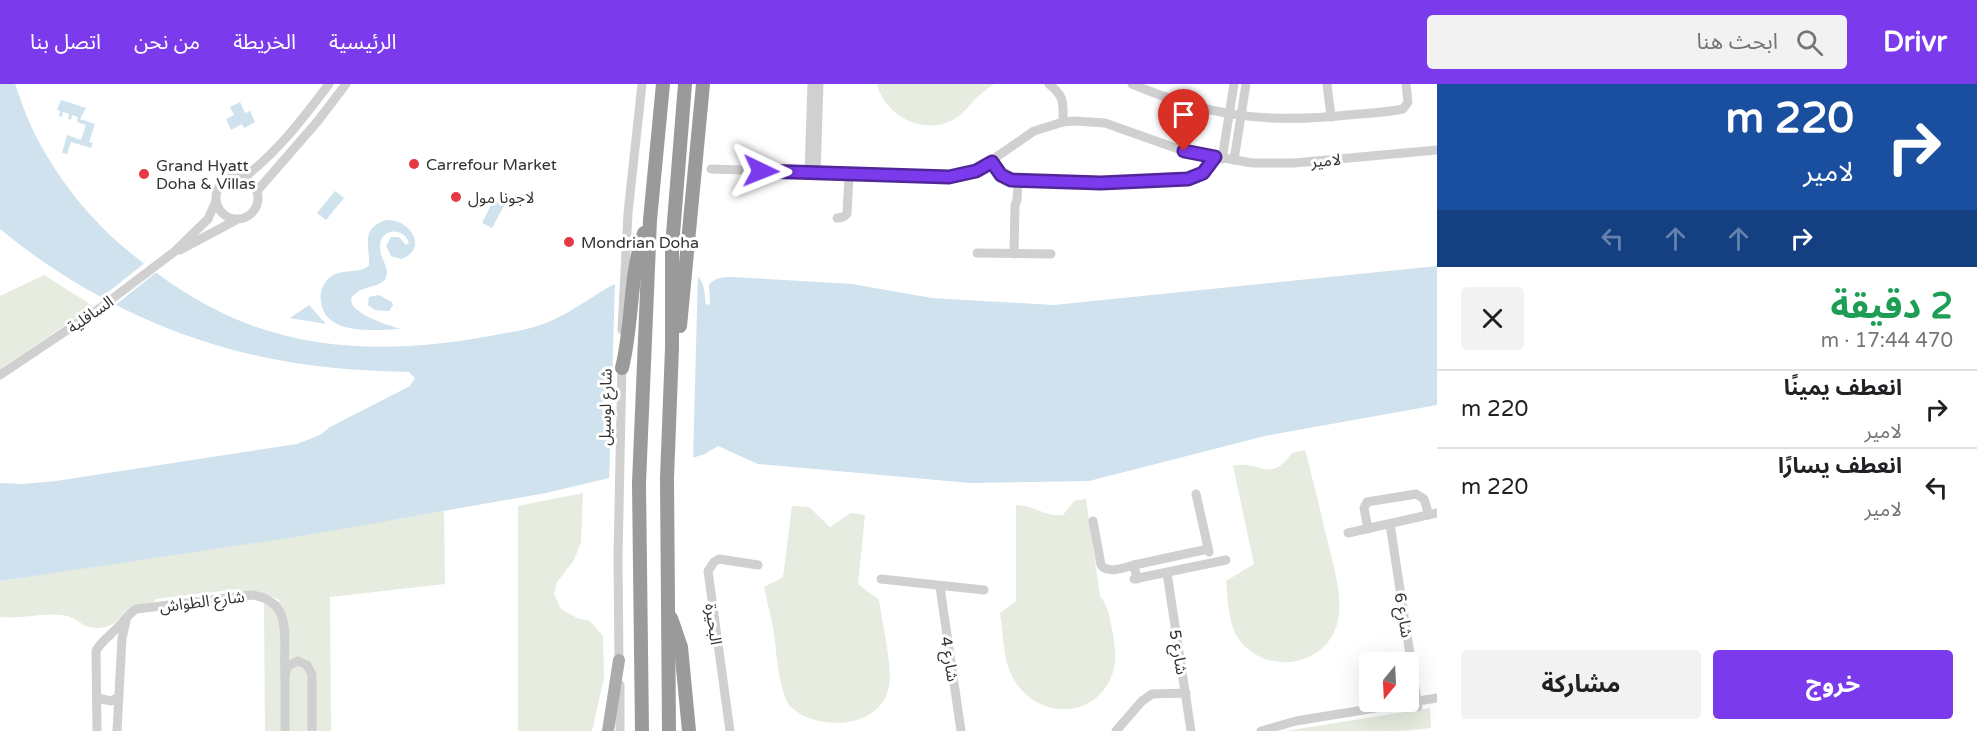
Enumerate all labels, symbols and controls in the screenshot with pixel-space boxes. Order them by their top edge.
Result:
search box [1427,15,1847,69]
text: Drivr [1883,25,1947,59]
icon: search [1793,26,1826,59]
text: ابحث هنا [1696,29,1778,55]
text: اتصل بنا [30,30,101,55]
text: من نحن [134,30,200,55]
text: الخريطة [233,30,296,55]
text: الرئيسية [329,30,397,55]
pin [1158,89,1209,151]
text: 220 m [1725,93,1854,144]
icon: arrive [1167,98,1200,131]
icon: right [1875,108,1953,186]
position arrow [729,139,793,203]
street label: لامير [1309,150,1342,172]
place label: Carrefour Market [426,155,557,175]
place label: Grand Hyatt Doha & Villas [156,156,256,194]
text: لامير [1803,156,1854,189]
marker: Carrefour Market [407,157,421,171]
marker: Grand Hyatt Doha & Villas [137,167,151,181]
place label: لاجونا مول [468,188,534,208]
marker: لاجونا مول [449,190,463,204]
icon: left [1596,222,1629,255]
icon: ahead [1659,222,1692,255]
icon: ahead [1722,222,1755,255]
icon: right [1785,222,1818,255]
place label: Mondrian Doha [581,233,699,253]
marker: Mondrian Doha [562,235,576,249]
text: 2 دقيقة [1830,285,1953,328]
button: close [1461,287,1524,350]
street label: السافلية [64,292,118,338]
text: 470 m · 17:44 [1821,329,1953,353]
street label: شارع لوسيل [595,368,619,446]
text: انعطف يمينًا [1784,375,1902,401]
icon: right [1920,393,1953,426]
text: 220 m [1461,396,1528,422]
text: لامير [1864,420,1902,444]
text: انعطف يسارًا [1778,453,1902,479]
icon: left [1920,471,1953,504]
text: 220 m [1461,474,1528,500]
text: لامير [1864,498,1902,522]
street label: شارع الطواش [159,587,246,619]
street label: شارع 6 [1388,591,1416,639]
street label: البحيرة [700,602,726,646]
street label: شارع 5 [1163,628,1191,676]
street label: شارع 4 [934,635,962,683]
button: مشاركة [1461,650,1701,719]
button: خروج [1713,650,1953,719]
north arrow [1359,652,1419,712]
map controls [1359,652,1419,712]

